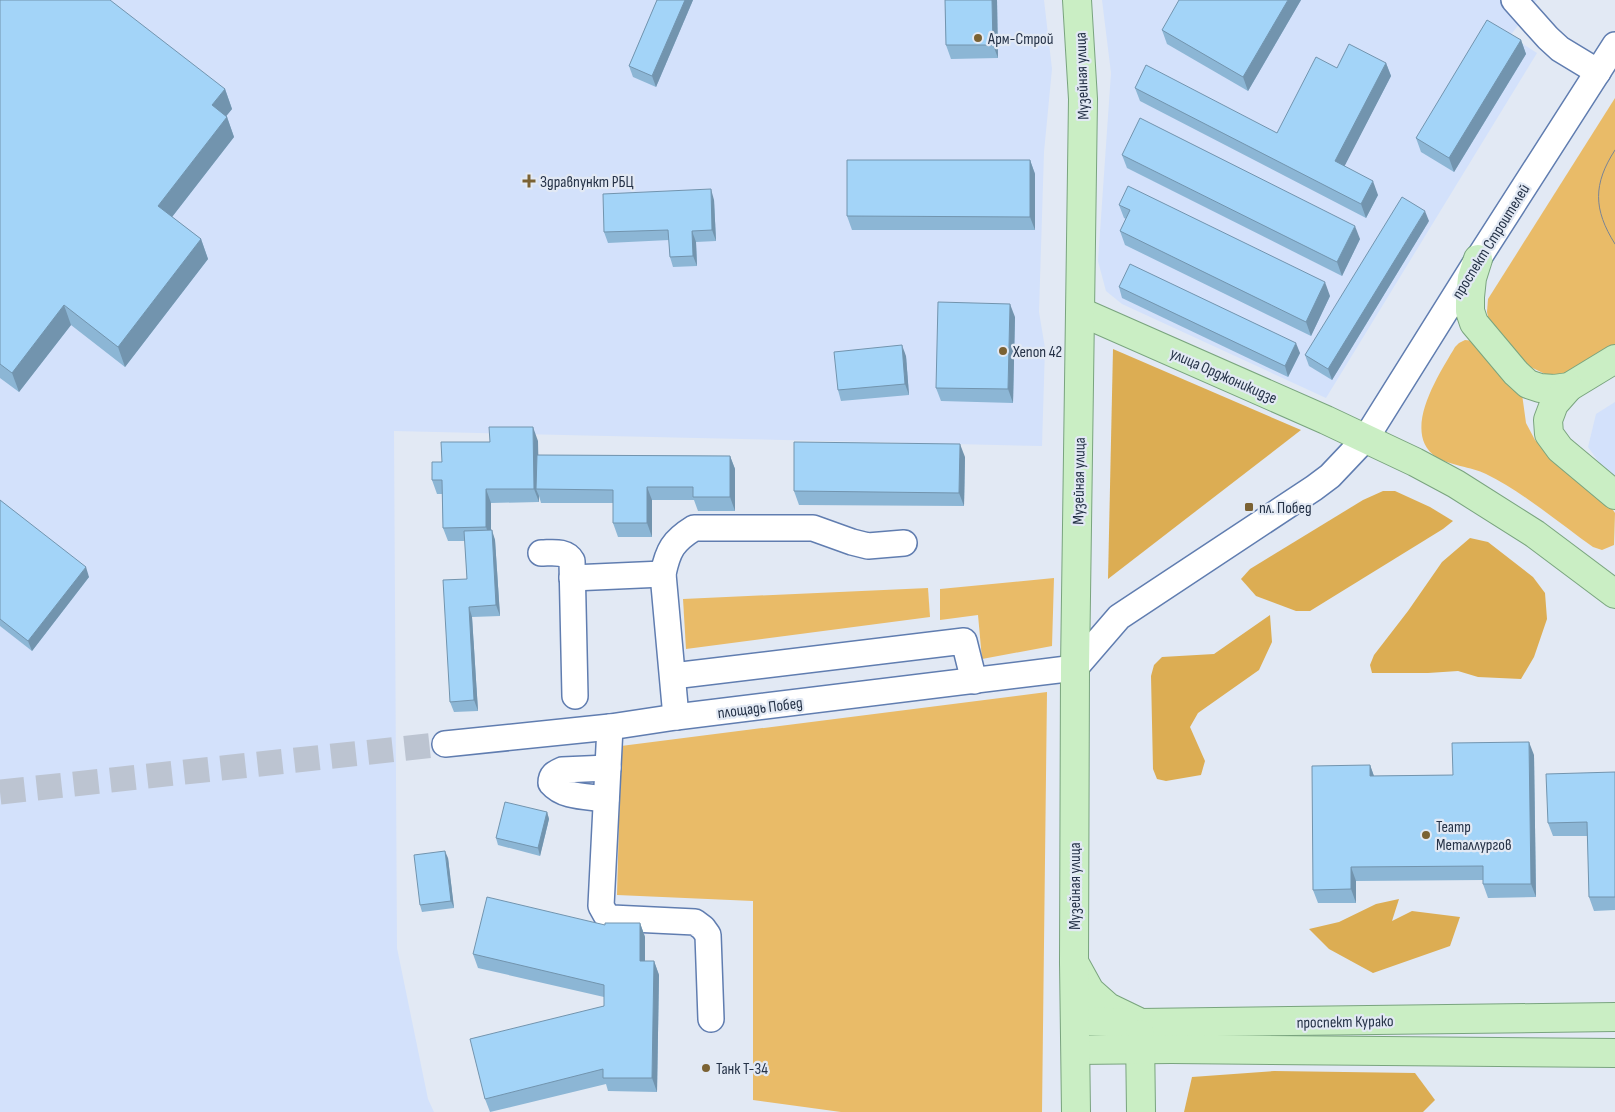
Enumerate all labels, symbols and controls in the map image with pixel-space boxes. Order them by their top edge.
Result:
place label: Арм-Строй [987,30,1053,49]
marker: Арм-Строй [972,32,984,44]
street label: Музейная улица [1071,32,1094,120]
place label: Здравпункт РБЦ [540,173,634,192]
marker: Здравпункт РБЦ [522,174,536,188]
street label: проспект Строителей [1448,181,1534,303]
place label: Xenon 42 [1012,343,1062,362]
street label: улица Орджоникидзе [1167,344,1280,408]
marker: Xenon 42 [997,345,1009,357]
street label: Музейная улица [1069,437,1090,525]
place label: пл. Побед [1259,499,1312,518]
marker: пл. Побед [1243,501,1255,513]
street label: площадь Побед [717,694,804,723]
place label: Театр Металлургов [1436,818,1512,855]
marker: Театр Металлургов [1420,829,1432,841]
street label: Музейная улица [1066,842,1085,930]
street label: проспект Курако [1296,1012,1394,1033]
place label: Танк Т-34 [716,1060,768,1079]
marker: Танк Т-34 [700,1062,712,1074]

